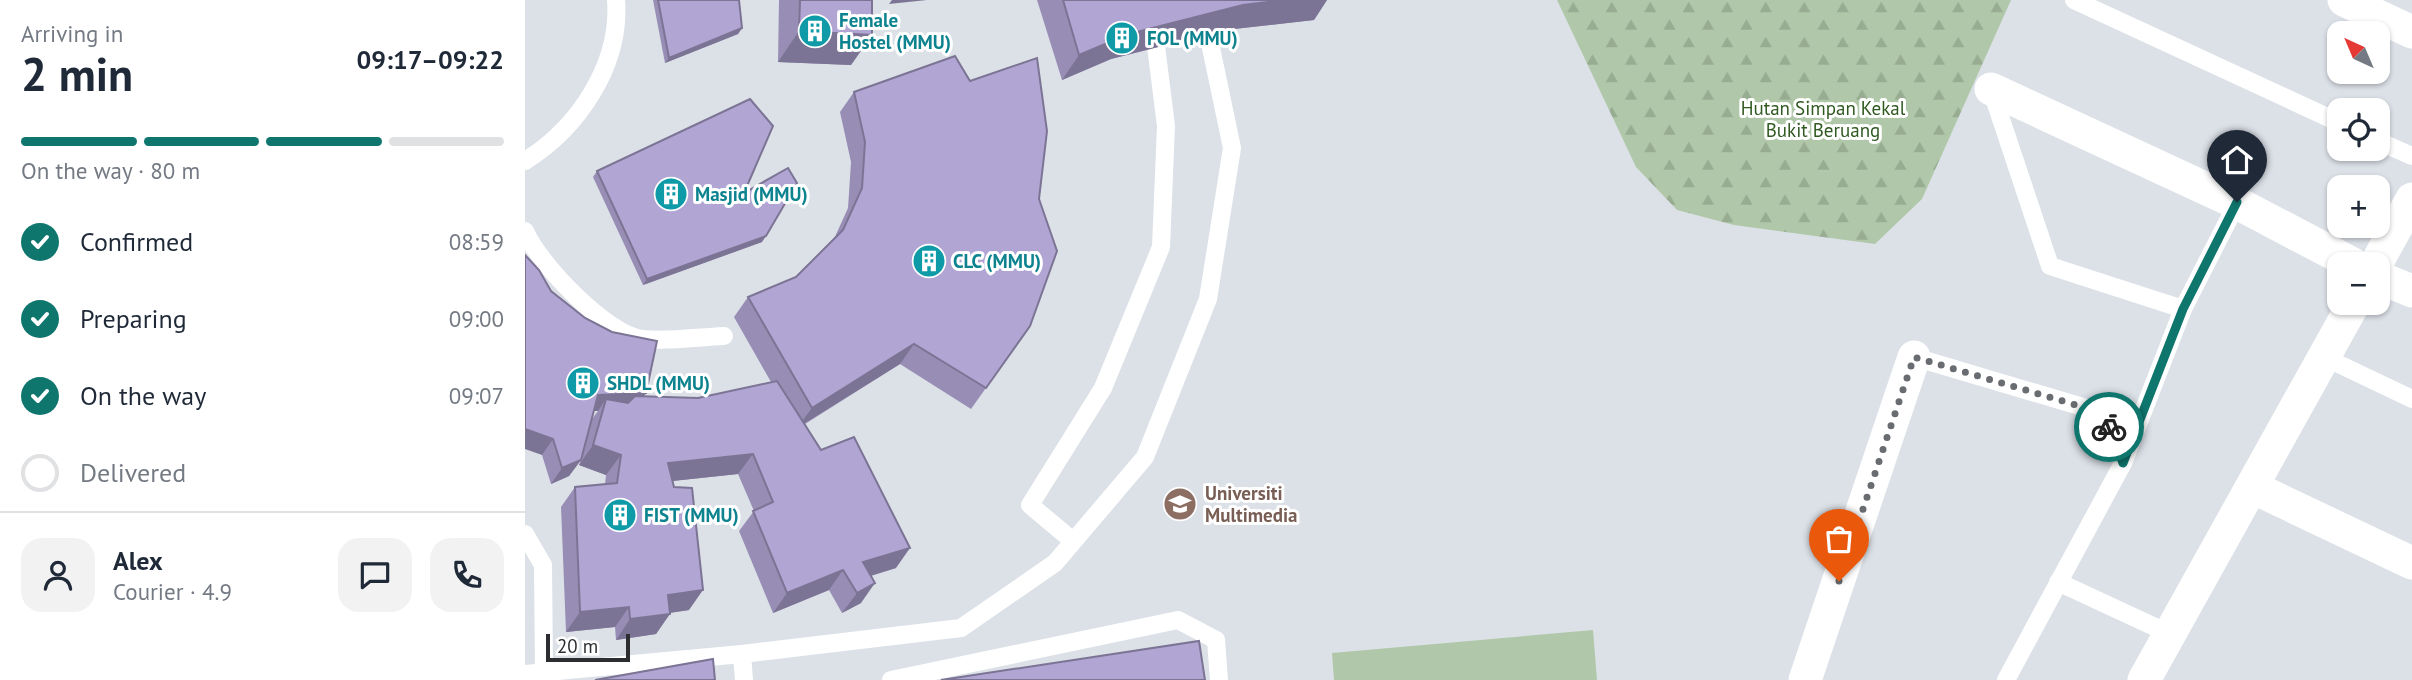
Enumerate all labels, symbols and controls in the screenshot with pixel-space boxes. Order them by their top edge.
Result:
place label: Female Hostel (MMU) [839,8,951,54]
building icon: Female Hostel (MMU) [796,12,834,50]
text: Arriving in [21,19,123,48]
building icon: FOL (MMU) [1103,19,1141,57]
north arrow [2327,21,2391,84]
map controls [2327,21,2390,315]
place label: FOL (MMU) [1147,26,1238,50]
text: 09:17–09:22 [357,43,504,76]
text: 2 min [21,44,133,104]
park label: Hutan Simpan Kekal Bukit Beruang [1741,96,1906,142]
button: locate [2327,98,2390,161]
pin [2207,130,2267,202]
icon: home [2218,141,2256,179]
text: On the way · 80 m [21,156,200,185]
building icon: Masjid (MMU) [652,175,690,213]
button: + [2327,175,2390,238]
place label: Masjid (MMU) [695,182,808,206]
icon: check [21,223,59,261]
text: Confirmed [80,225,193,258]
text: 08:59 [449,227,504,256]
building icon: CLC (MMU) [910,242,948,280]
place label: CLC (MMU) [953,249,1041,273]
button: − [2327,252,2390,315]
icon: check [21,300,59,338]
text: Preparing [80,302,187,335]
text: 09:00 [449,304,504,333]
building icon: SHDL (MMU) [564,364,602,402]
place label: SHDL (MMU) [607,371,710,395]
icon: check [21,377,59,415]
text: On the way [80,379,206,412]
text: 09:07 [449,381,504,410]
courier [2074,392,2144,462]
icon: bike [2090,408,2128,446]
text: Delivered [80,456,186,489]
place label: Universiti Multimedia [1205,481,1297,527]
school or university icon: Universiti Multimedia [1161,485,1199,523]
building icon: FIST (MMU) [601,496,639,534]
place label: FIST (MMU) [644,503,739,527]
pin [1809,509,1869,581]
icon: bag [1820,520,1858,558]
button: person [21,538,95,612]
button: chat [338,538,412,612]
button: phone [430,538,504,612]
text: Alex [113,544,163,577]
text: Courier · 4.9 [113,577,232,606]
scale bar [546,631,630,663]
text: 20 m [557,634,598,658]

